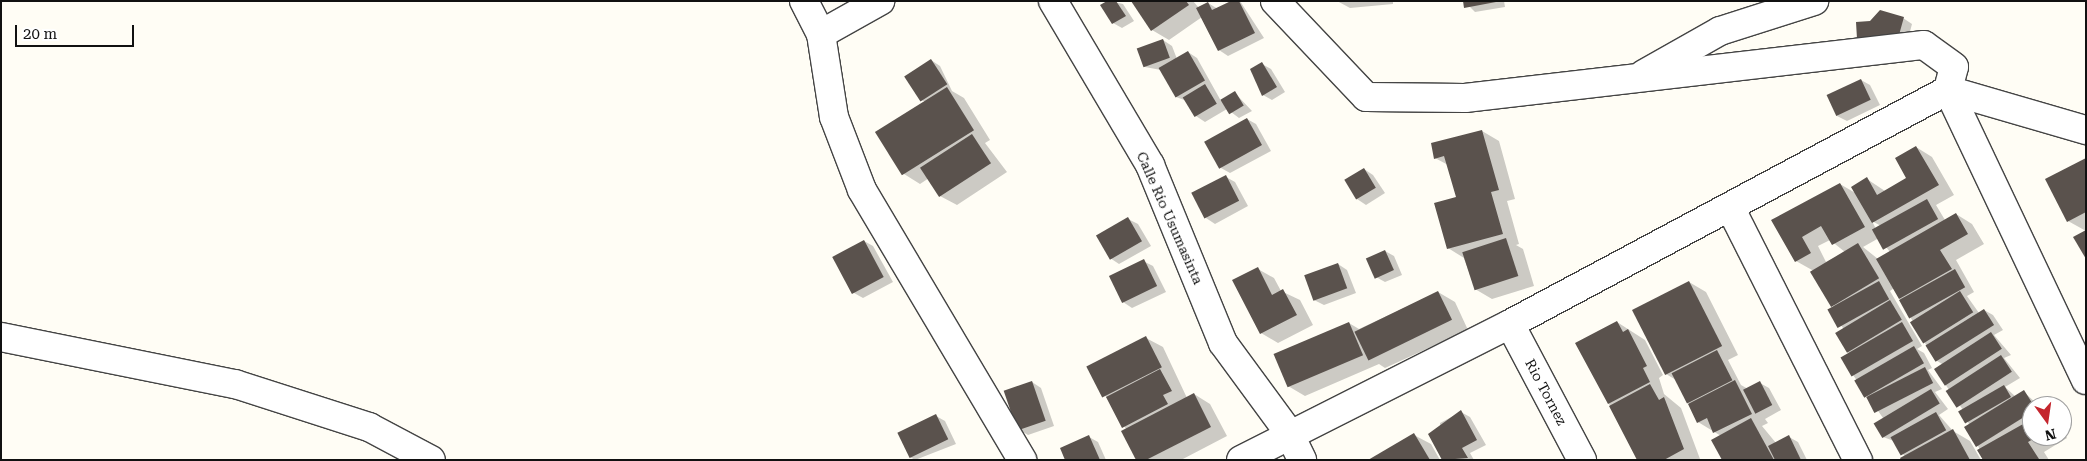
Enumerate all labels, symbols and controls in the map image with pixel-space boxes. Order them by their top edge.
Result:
scale bar [18,15,136,47]
text: 20 m [23,25,57,43]
street label: Calle Río Usumasinta [1133,149,1207,287]
street label: Rio Tornez [1522,356,1570,428]
north arrow [2022,396,2072,446]
text: N [2043,426,2058,444]

